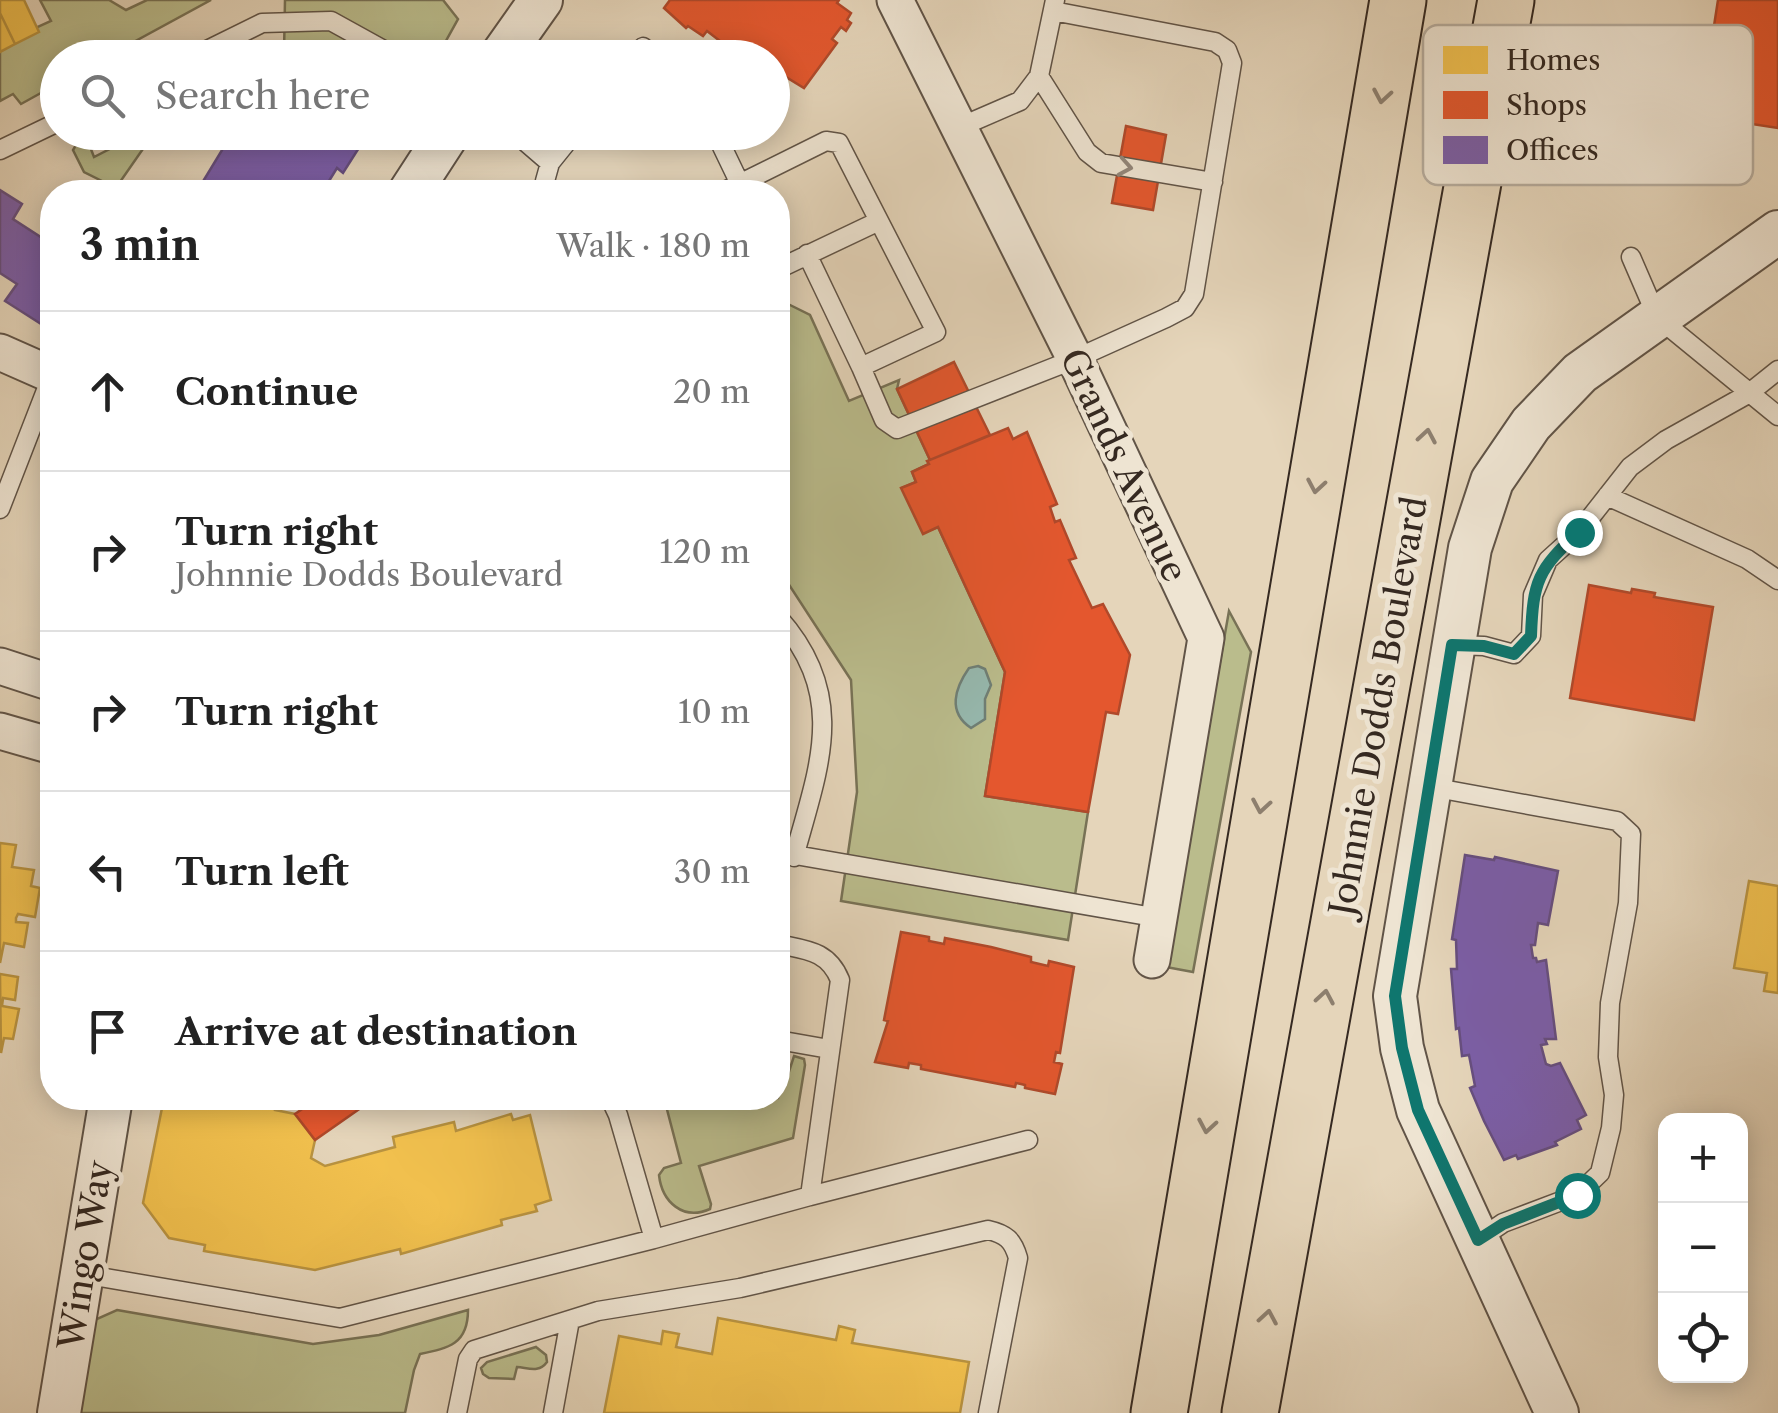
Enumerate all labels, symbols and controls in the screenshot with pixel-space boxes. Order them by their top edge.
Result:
legend [1423,25,1753,185]
search box [40,40,790,150]
text: Homes [1506,43,1600,77]
icon: search [75,68,130,123]
text: Search here [155,72,370,119]
one-way arrow [1372,88,1393,104]
text: Shops [1506,88,1587,122]
text: Offices [1506,133,1599,167]
one-way arrow [1117,156,1133,177]
text: 3 min [80,219,200,271]
text: Walk · 180 m [557,226,750,265]
street label: Grands Avenue [1051,342,1197,588]
icon: ahead [80,364,135,419]
text: Continue [175,368,358,415]
text: 20 m [673,372,750,411]
one-way arrow [1416,428,1437,445]
one-way arrow [1306,477,1327,494]
street label: Johnnie Dodds Boulevard [1319,493,1436,924]
text: Turn right [175,508,378,555]
route end [1557,510,1603,556]
icon: right [80,524,135,579]
text: 120 m [660,532,750,571]
text: Johnnie Dodds Boulevard [175,555,563,594]
icon: right [80,684,135,739]
text: Turn right [175,688,378,735]
text: 10 m [678,692,750,731]
one-way arrow [1251,798,1272,814]
icon: left [80,844,135,899]
text: Turn left [175,848,349,895]
text: 30 m [674,852,750,891]
one-way arrow [1314,989,1335,1005]
icon: arrive [80,1004,135,1059]
text: Arrive at destination [175,1008,578,1055]
map controls [1658,1113,1748,1383]
button: + [1658,1113,1748,1203]
one-way arrow [1197,1118,1218,1135]
street label: Wingo Way [49,1157,121,1354]
route start [1555,1173,1601,1219]
button: − [1658,1203,1748,1293]
button: locate [1658,1293,1748,1383]
one-way arrow [1257,1309,1278,1325]

